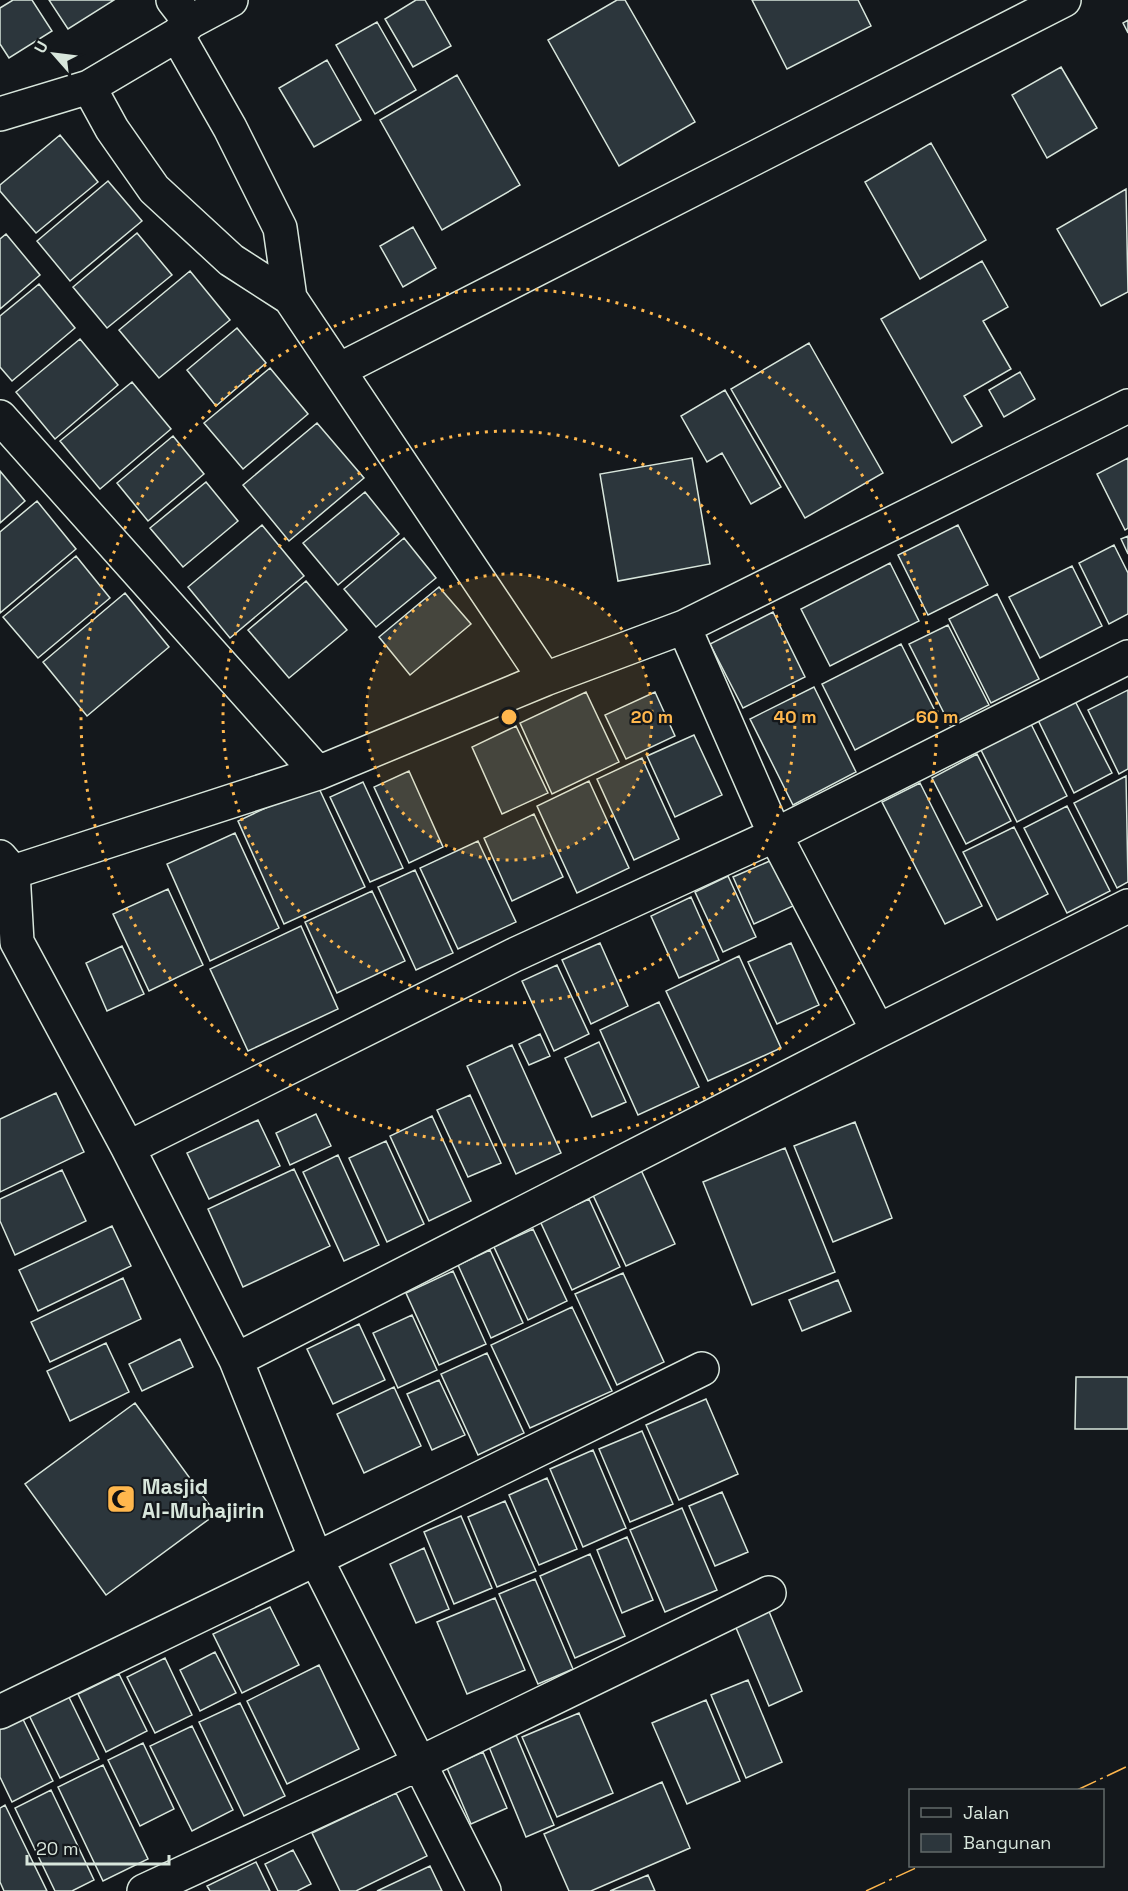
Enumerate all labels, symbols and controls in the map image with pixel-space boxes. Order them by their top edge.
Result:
north arrow [24,24,84,84]
text: U [29,38,53,57]
text: 20 m [631,705,673,728]
text: 40 m [773,705,817,728]
text: 60 m [916,705,958,728]
centre of rings [499,707,519,727]
place label: Masjid Al-Muhajirin [142,1473,265,1524]
mosque icon: Masjid Al-Muhajirin [105,1483,137,1515]
legend [909,1789,1104,1867]
text: Jalan [963,1801,1009,1824]
scale bar [27,1828,170,1866]
text: Bangunan [963,1831,1051,1854]
text: 20 m [36,1837,79,1860]

